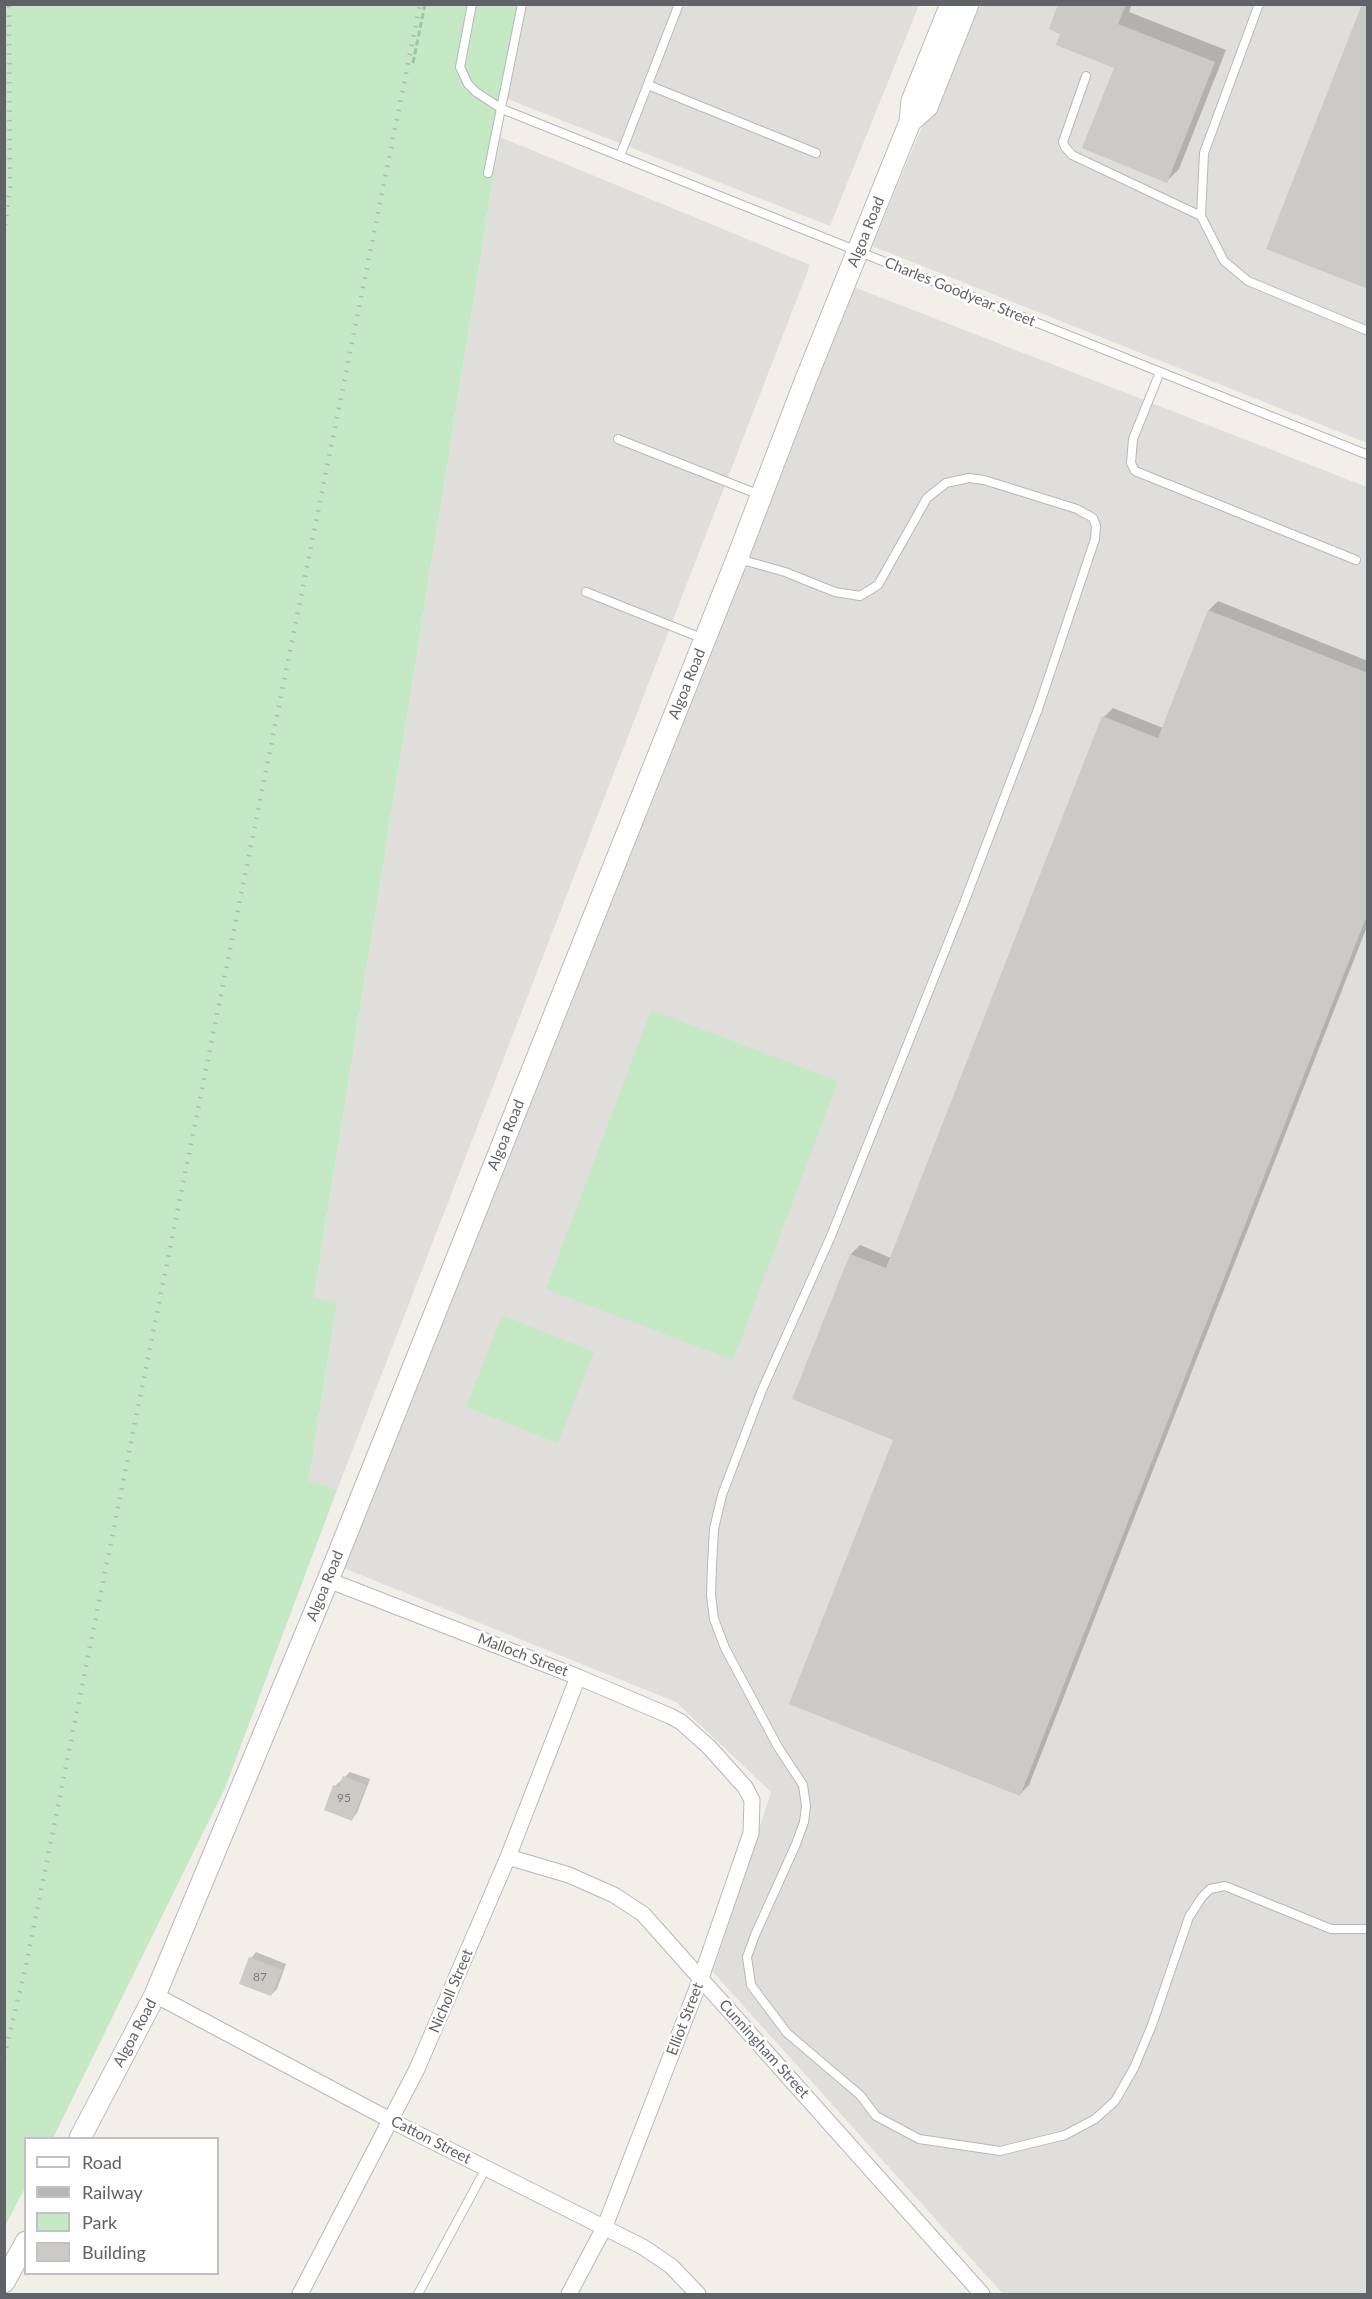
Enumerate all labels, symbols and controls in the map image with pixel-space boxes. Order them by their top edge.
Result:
street label: Algoa Road [844,194,888,270]
street label: Charles Goodyear Street [882,253,1038,331]
street label: Algoa Road [665,646,709,722]
street label: Algoa Road [484,1097,528,1173]
street label: Algoa Road [303,1548,347,1624]
street label: Malloch Street [475,1629,571,1681]
house number: 95 [337,1791,351,1805]
street label: Nicholl Street [425,1946,477,2036]
house number: 87 [253,1970,267,1984]
street label: Elliot Street [663,1980,707,2058]
street label: Algoa Road [110,1996,160,2070]
street label: Cunningham Street [715,1996,813,2102]
street label: Catton Street [388,2112,474,2168]
legend [24,2137,219,2275]
text: Road [82,2151,122,2173]
text: Railway [82,2181,143,2203]
text: Park [82,2211,117,2233]
text: Building [82,2241,146,2263]

